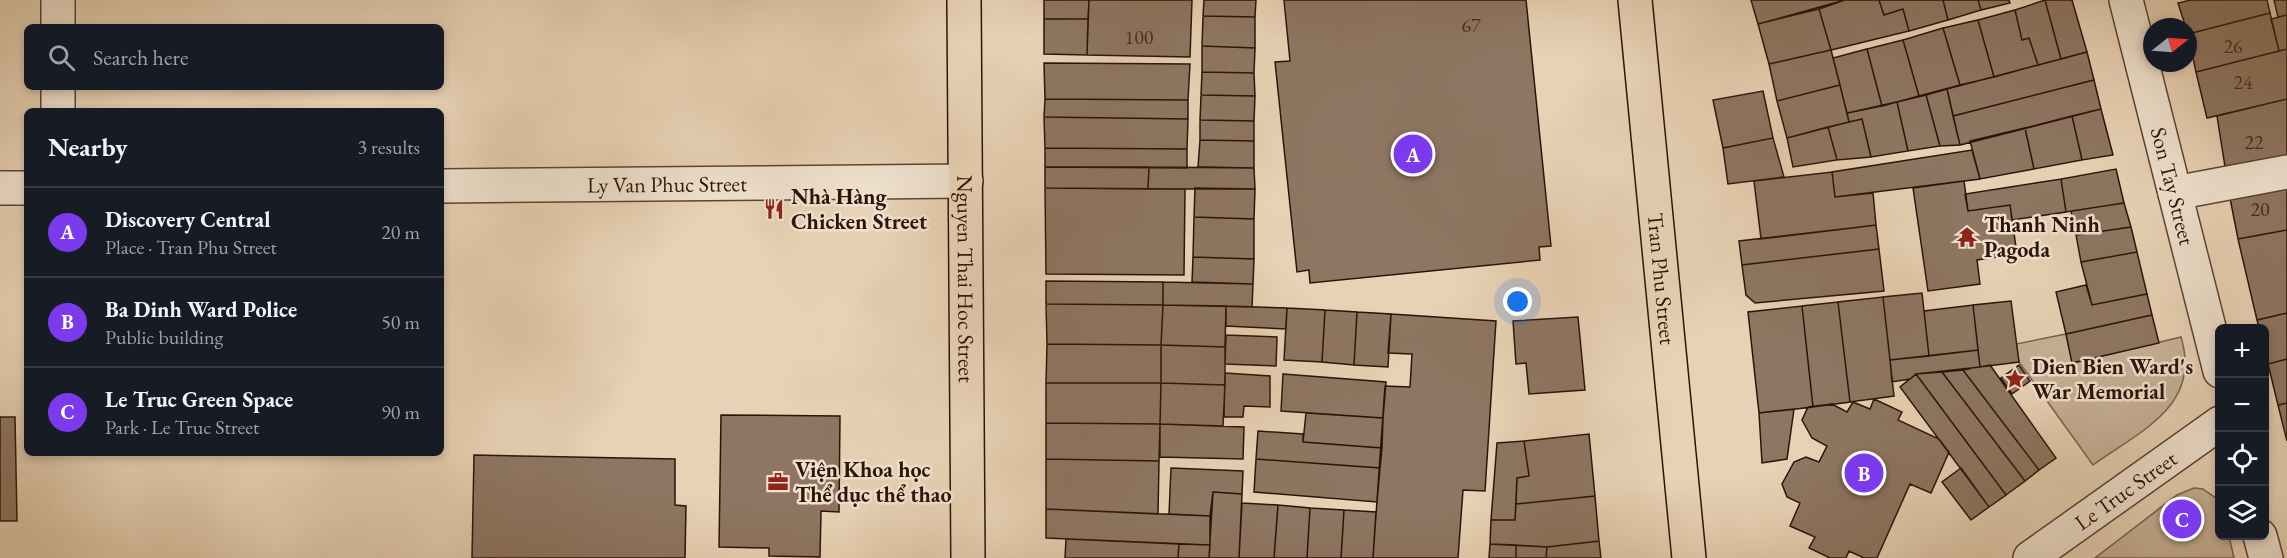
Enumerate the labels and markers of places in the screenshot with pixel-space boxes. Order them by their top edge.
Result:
pin: A [1394,132,1432,176]
place label: Nhà Hàng Chicken Street [791,182,928,236]
restaurant icon: Nhà Hàng Chicken Street [762,197,786,221]
place label: Thanh Ninh Pagoda [1984,210,2100,264]
temple icon: Thanh Ninh Pagoda [1955,225,1979,249]
place label: Dien Bien Ward's War Memorial [2032,352,2193,406]
place icon: Dien Bien Ward's War Memorial [2003,367,2027,391]
pin: B [1844,450,1884,496]
place label: Viện Khoa học Thể dục thể thao [795,455,952,509]
office icon: Viện Khoa học Thể dục thể thao [766,470,790,494]
pin: C [2162,496,2202,542]

